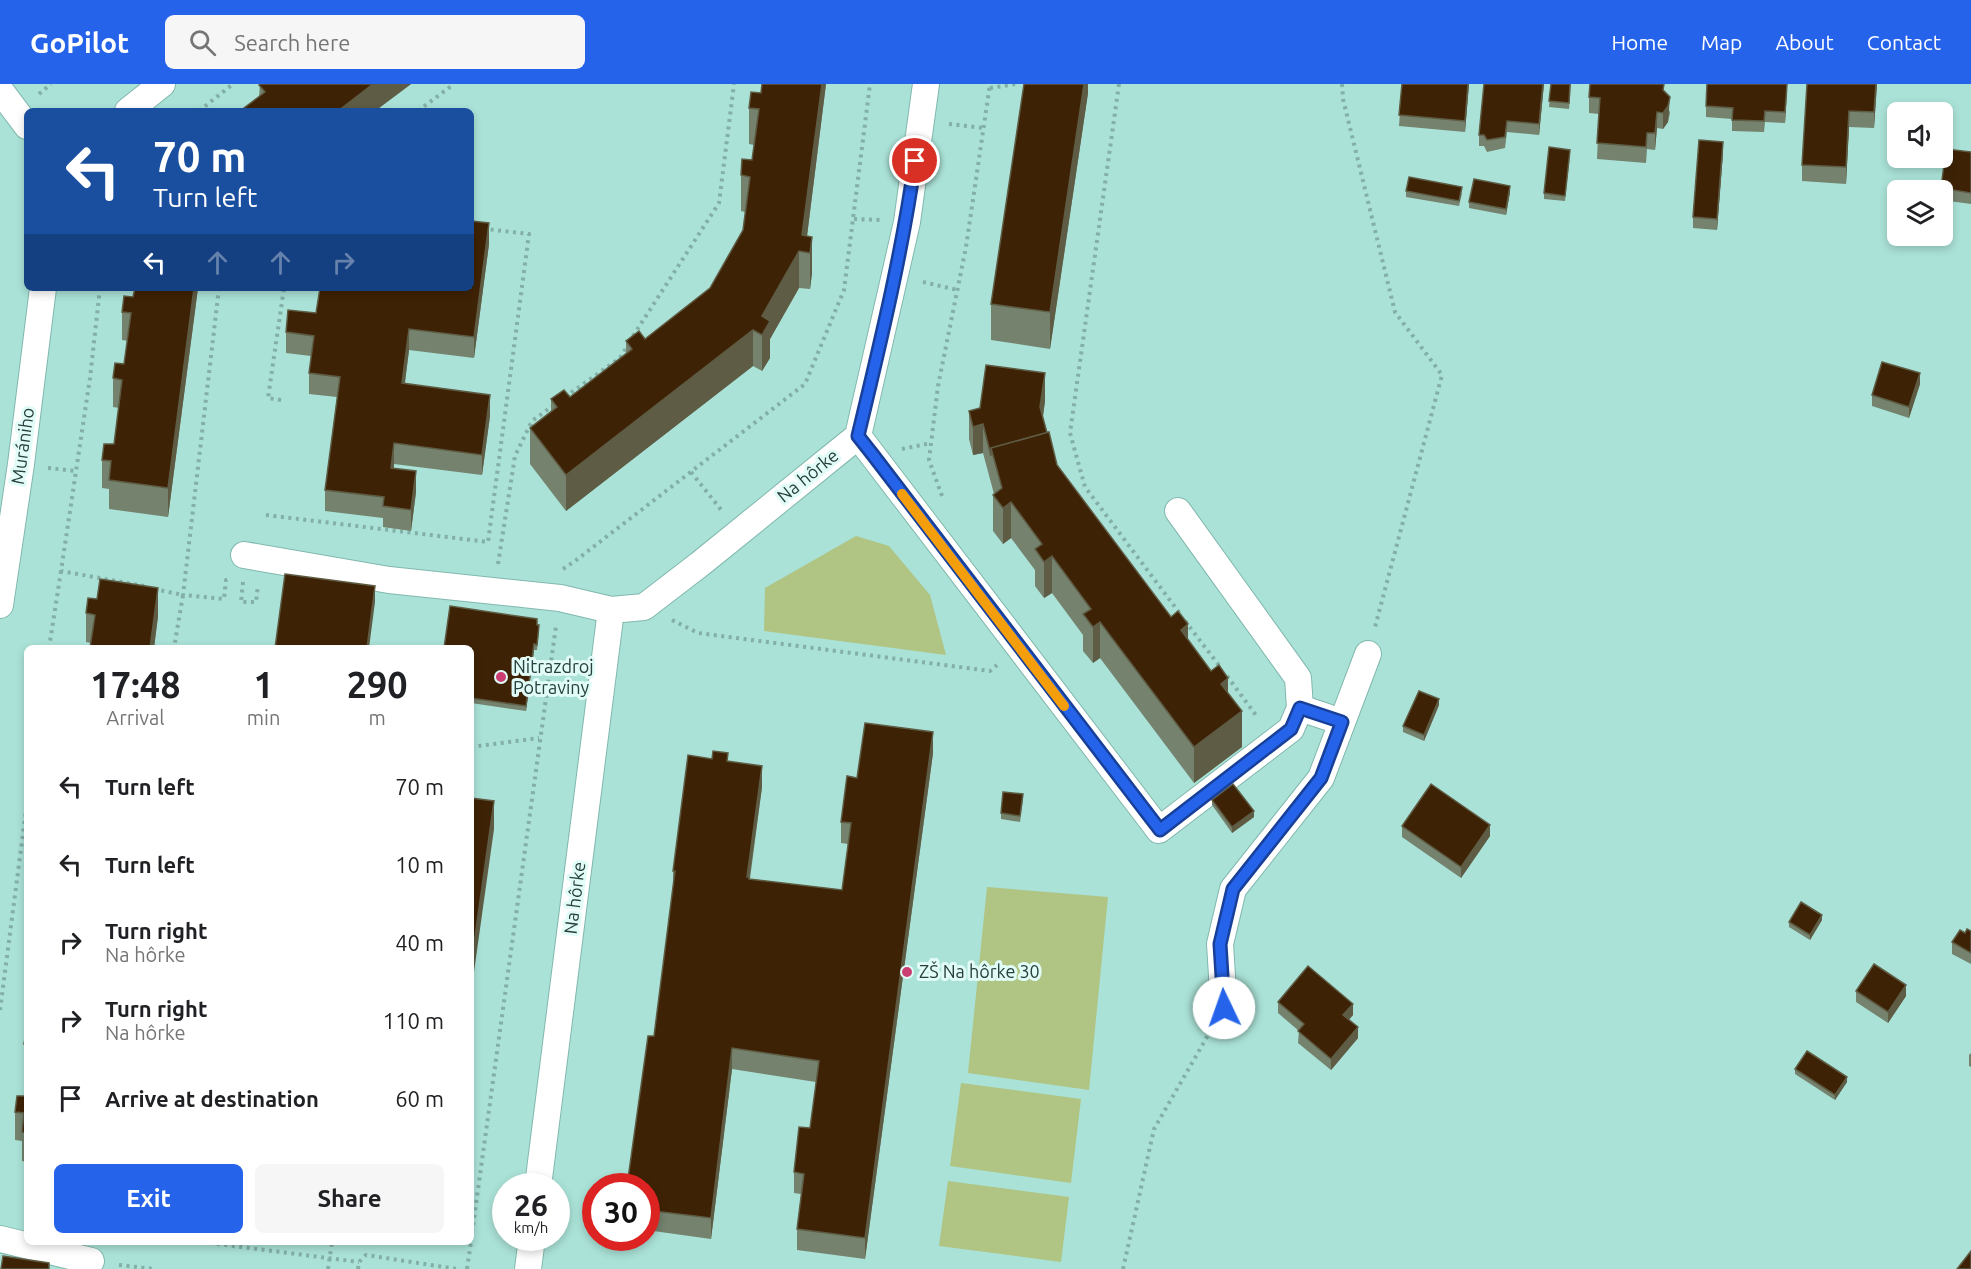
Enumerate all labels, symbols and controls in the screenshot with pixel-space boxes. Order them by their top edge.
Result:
search box [165,15,585,69]
icon: search [186,26,219,59]
text: GoPilot [30,27,129,58]
text: Search here [234,30,350,55]
text: Home [1611,30,1668,54]
text: Map [1701,30,1742,54]
text: About [1775,30,1834,54]
text: Contact [1867,30,1941,54]
map controls [1887,102,1953,246]
button: sound [1887,102,1953,168]
icon: left [54,132,132,210]
text: 70 m [153,133,247,180]
pin [889,135,940,186]
icon: arrive [898,144,931,177]
button: layers [1887,180,1953,246]
text: Turn left [153,182,257,212]
icon: left [138,246,171,279]
icon: ahead [201,246,234,279]
icon: ahead [264,246,297,279]
icon: right [327,246,360,279]
street label: Murániho [7,406,37,486]
street label: Na hôrke [773,445,842,506]
place label: Nitrazdroj Potraviny [513,656,594,697]
text: 17:48 [90,664,180,705]
text: 1 [253,664,274,705]
text: 290 [347,664,408,705]
marker: Nitrazdroj Potraviny [494,670,508,684]
text: Arrival [106,706,165,729]
text: min [247,706,280,729]
text: m [369,706,386,729]
icon: left [54,770,87,803]
text: Turn left [105,774,195,799]
text: 70 m [395,774,444,799]
icon: left [54,848,87,881]
text: Turn left [105,852,195,877]
text: 10 m [395,852,444,877]
street label: Na hôrke [560,861,588,935]
text: Turn right [105,918,207,943]
icon: right [54,926,87,959]
text: 40 m [395,930,444,955]
text: Na hôrke [105,943,186,966]
place label: ZŠ Na hôrke 30 [919,960,1040,981]
marker: ZŠ Na hôrke 30 [900,965,914,979]
position arrow [1192,976,1256,1040]
text: Turn right [105,996,207,1021]
icon: right [54,1004,87,1037]
text: 110 m [383,1008,444,1033]
text: Na hôrke [105,1021,186,1044]
icon: arrive [54,1082,87,1115]
text: Arrive at destination [105,1086,319,1111]
text: 60 m [395,1086,444,1111]
button: Exit [54,1164,243,1233]
button: Share [255,1164,444,1233]
speed limit sign: 30 [582,1173,660,1251]
text: 26 [514,1188,548,1222]
text: km/h [514,1219,548,1236]

